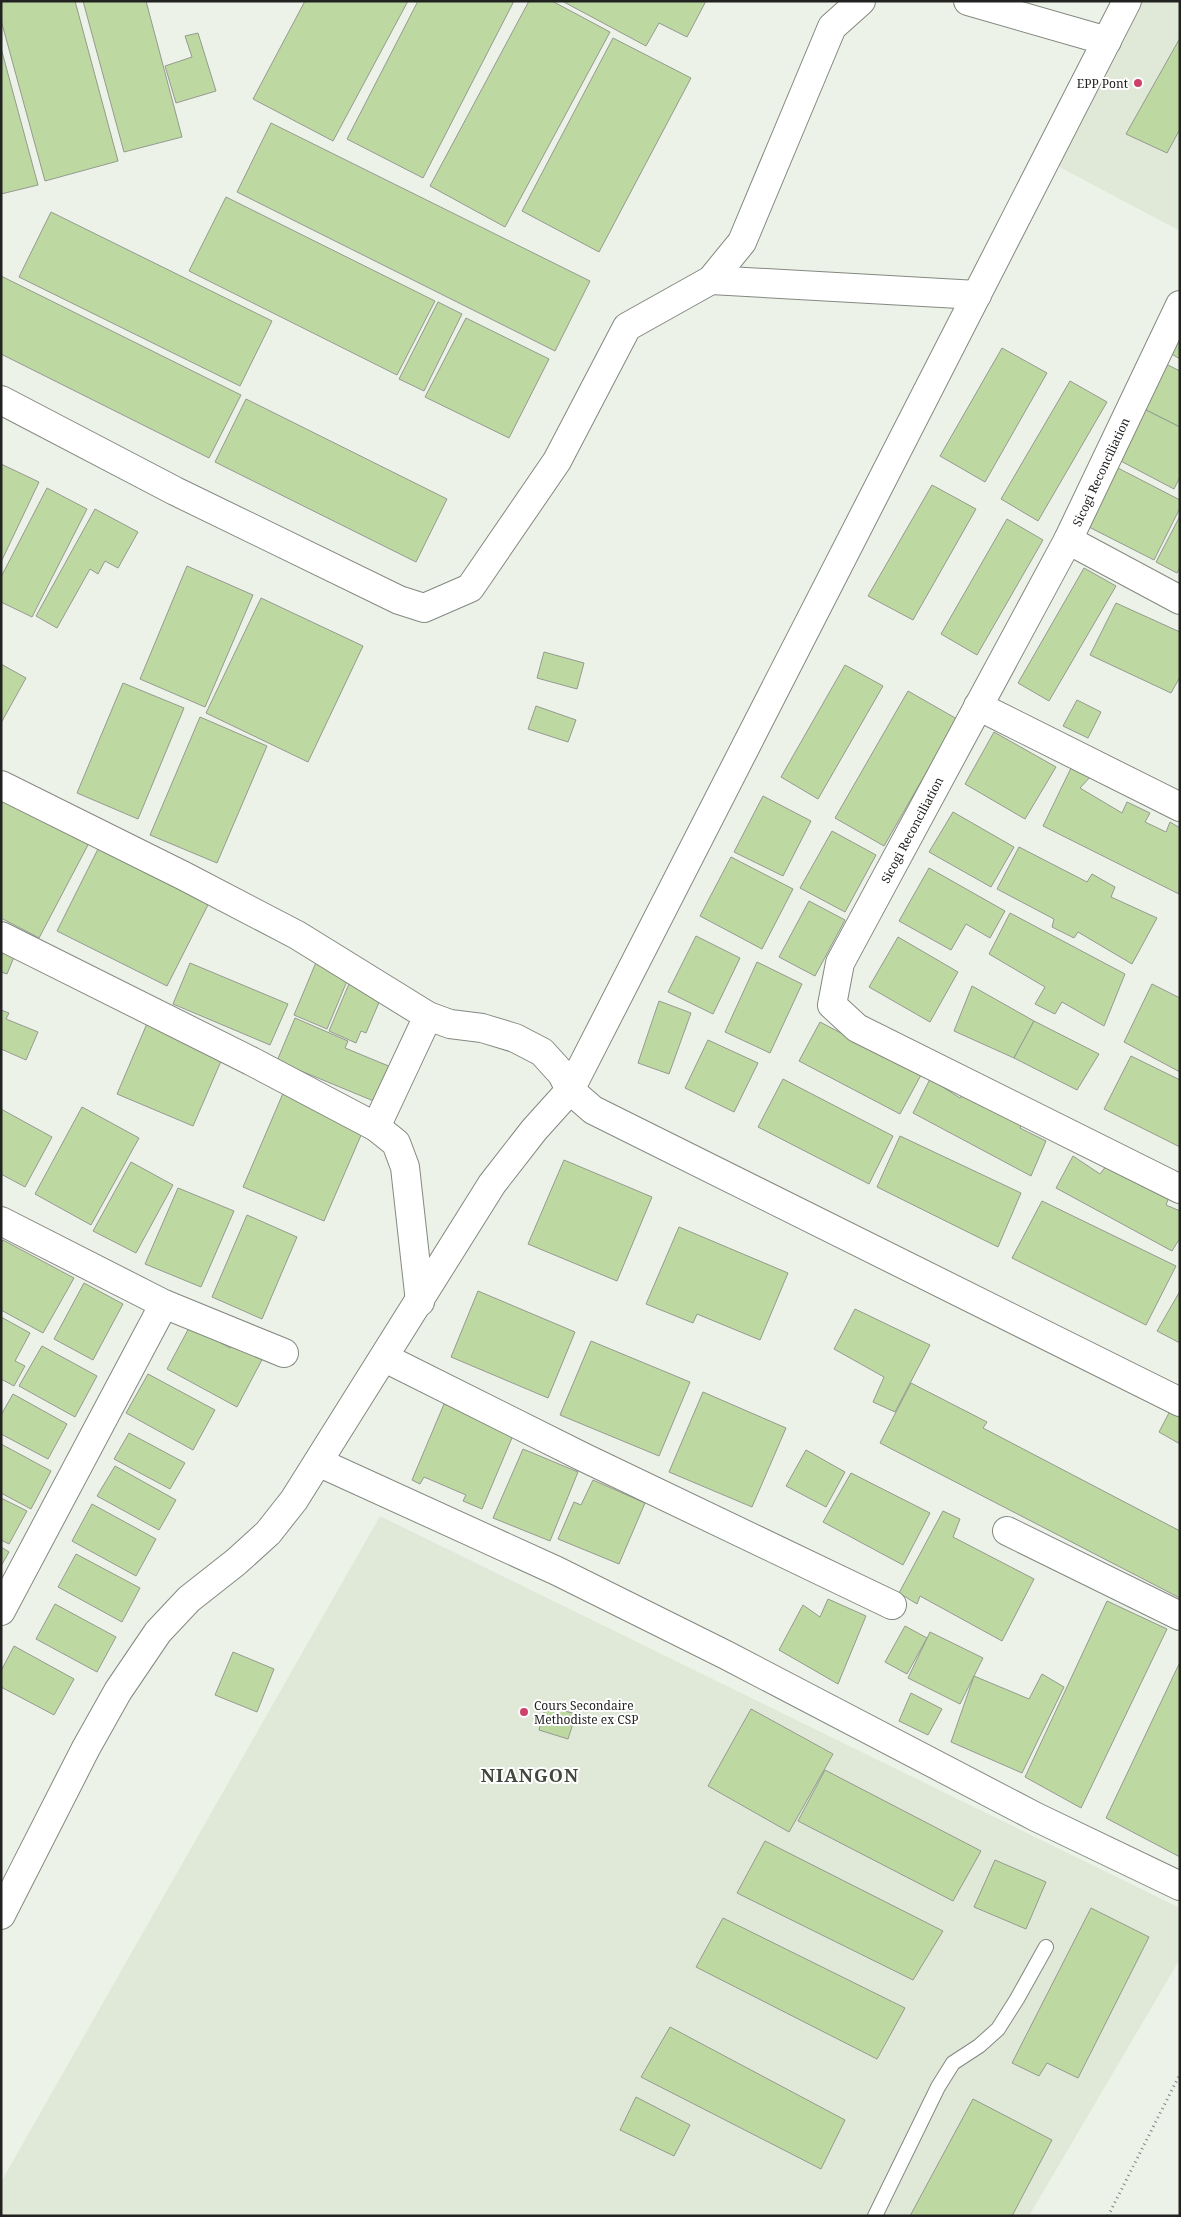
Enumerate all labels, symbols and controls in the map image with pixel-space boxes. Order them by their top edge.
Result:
place label: EPP Pont [1077,75,1128,92]
marker: EPP Pont [1132,77,1144,89]
street label: Sicogi Reconciliation [1068,415,1134,529]
street label: Sicogi Reconciliation [877,774,947,886]
place label: Cours Secondaire Methodiste ex CSP [534,1697,638,1728]
marker: Cours Secondaire Methodiste ex CSP [518,1706,530,1718]
district label: NIANGON [481,1763,579,1787]

